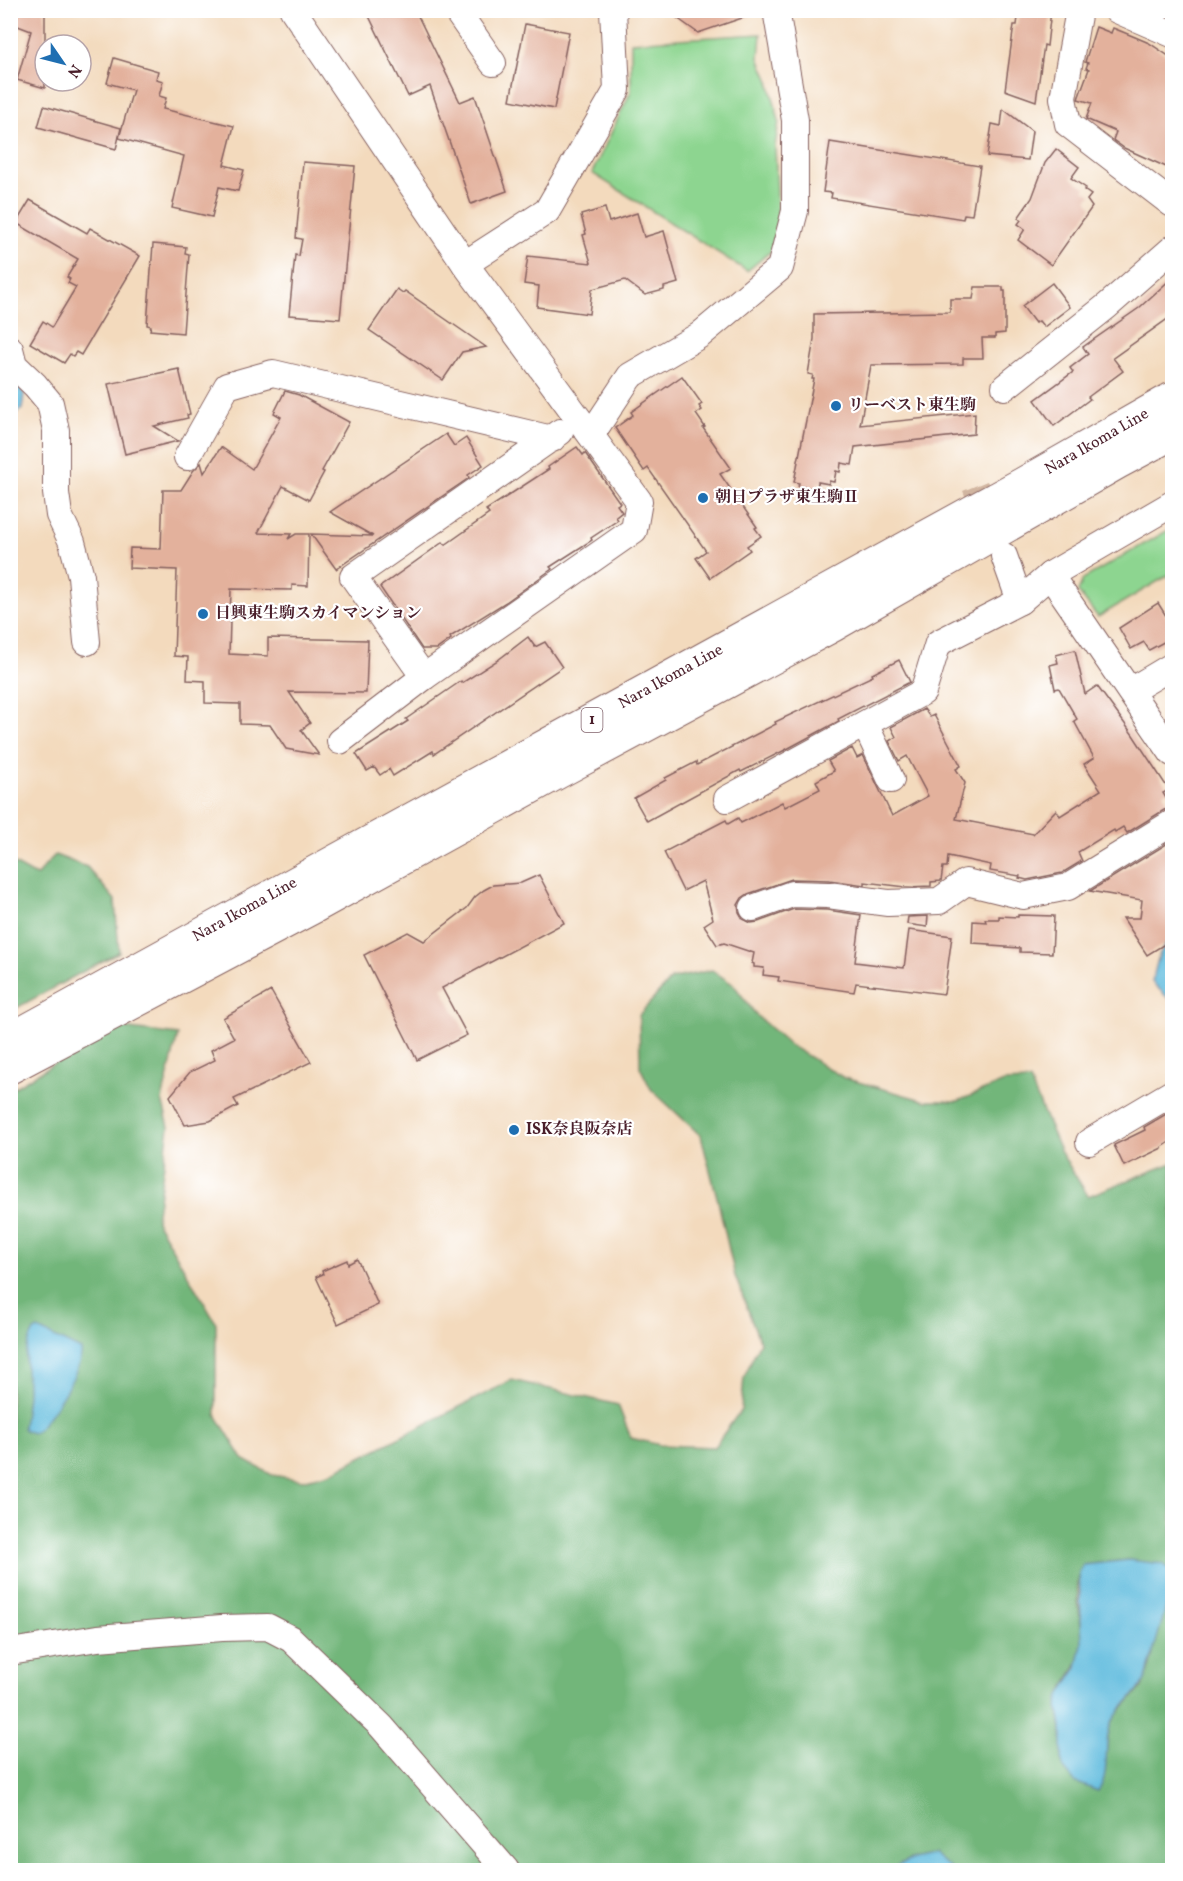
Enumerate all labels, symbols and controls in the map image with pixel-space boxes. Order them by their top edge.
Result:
north arrow [33,33,93,93]
text: N [61,59,86,82]
place label: リーベスト東生駒 [848,395,976,417]
marker: リーベスト東生駒 [829,399,843,413]
street label: Nara Ikoma Line [1041,403,1153,481]
place label: 朝日プラザ東生駒Ⅱ [715,487,859,509]
marker: 朝日プラザ東生駒Ⅱ [696,491,710,505]
place label: 日興東生駒スカイマンション [215,603,422,625]
marker: 日興東生駒スカイマンション [196,607,210,621]
street label: Nara Ikoma Line [615,639,727,715]
road number: 1 [582,708,602,732]
street label: Nara Ikoma Line [189,872,301,948]
place label: ISK奈良阪奈店 [526,1119,633,1141]
marker: ISK奈良阪奈店 [507,1123,521,1137]

